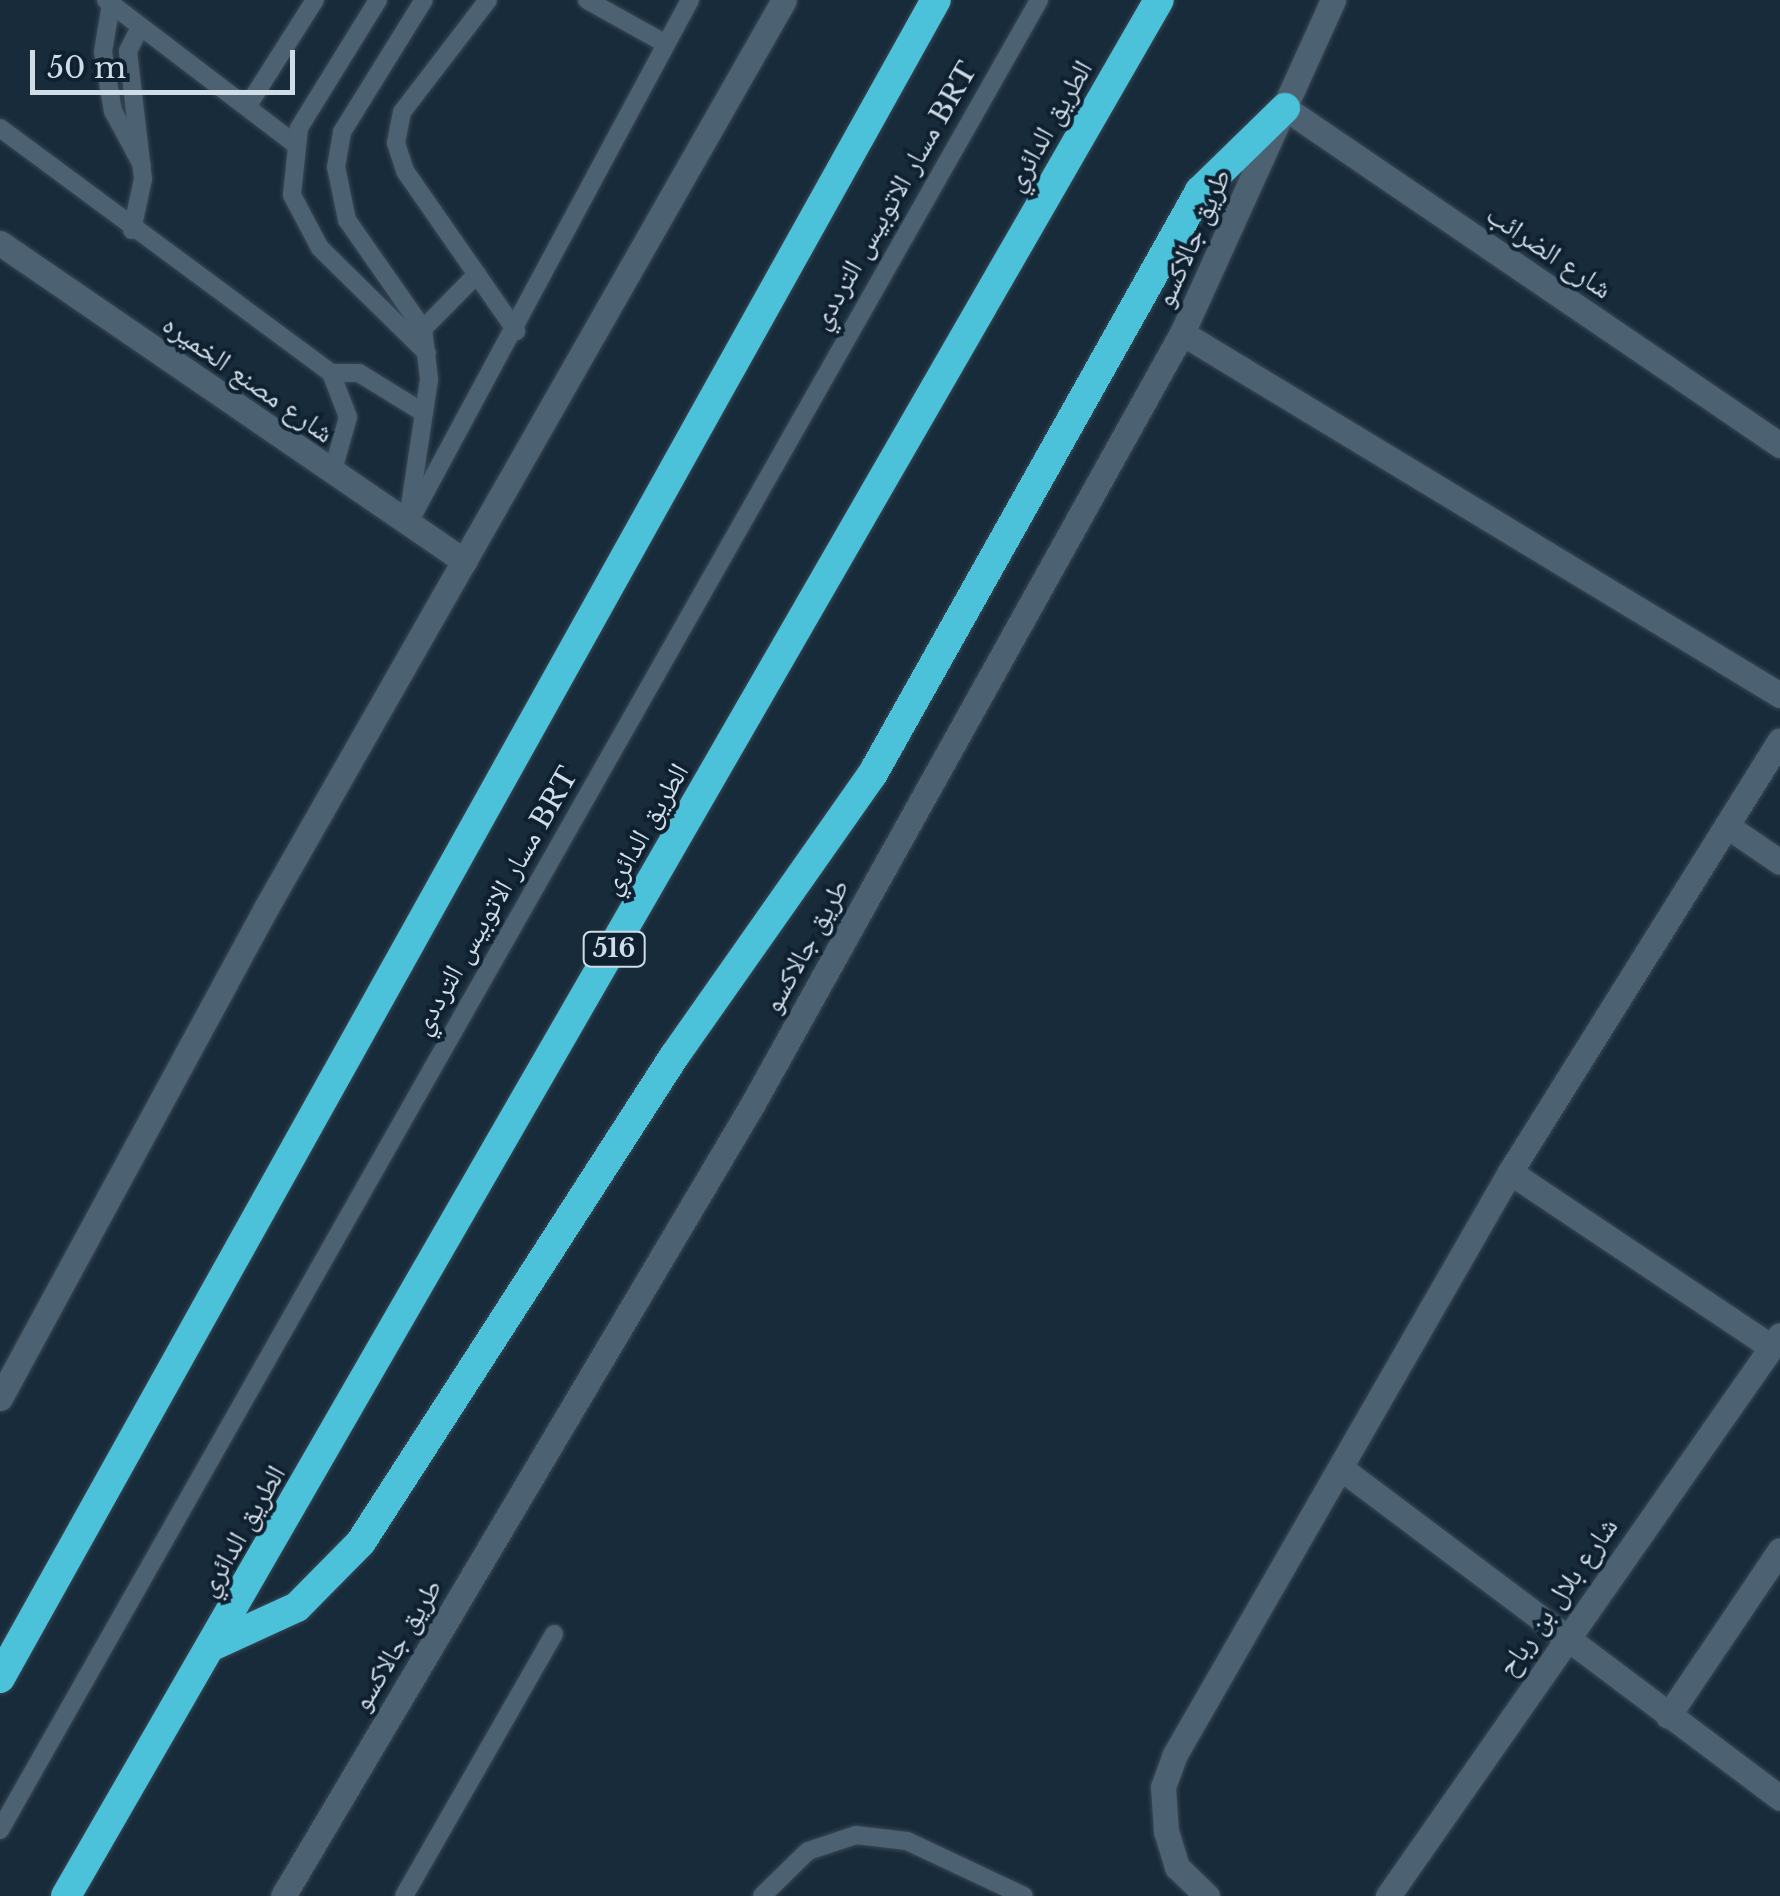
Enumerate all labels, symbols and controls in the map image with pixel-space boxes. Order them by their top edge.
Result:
scale bar [35,30,300,92]
text: 50 m [47,49,126,86]
street label: الطريق الدائري [998,54,1100,198]
street label: مسار الاتوبيس الترددي BRT [804,56,984,336]
street label: طريق جالاكسو [1148,164,1238,312]
street label: شارع الضرائب [1480,198,1618,306]
street label: شارع مصنع الخميره [156,308,340,450]
street label: الطريق الدائري [594,757,696,901]
street label: مسار الاتوبيس الترددي BRT [405,761,585,1041]
street label: طريق جالاكسو [755,873,857,1019]
road number: 516 [582,929,646,969]
street label: الطريق الدائري [191,1459,293,1603]
street label: شارع بلال بن رباح [1491,1511,1625,1683]
street label: طريق جالاكسو [344,1573,450,1717]

